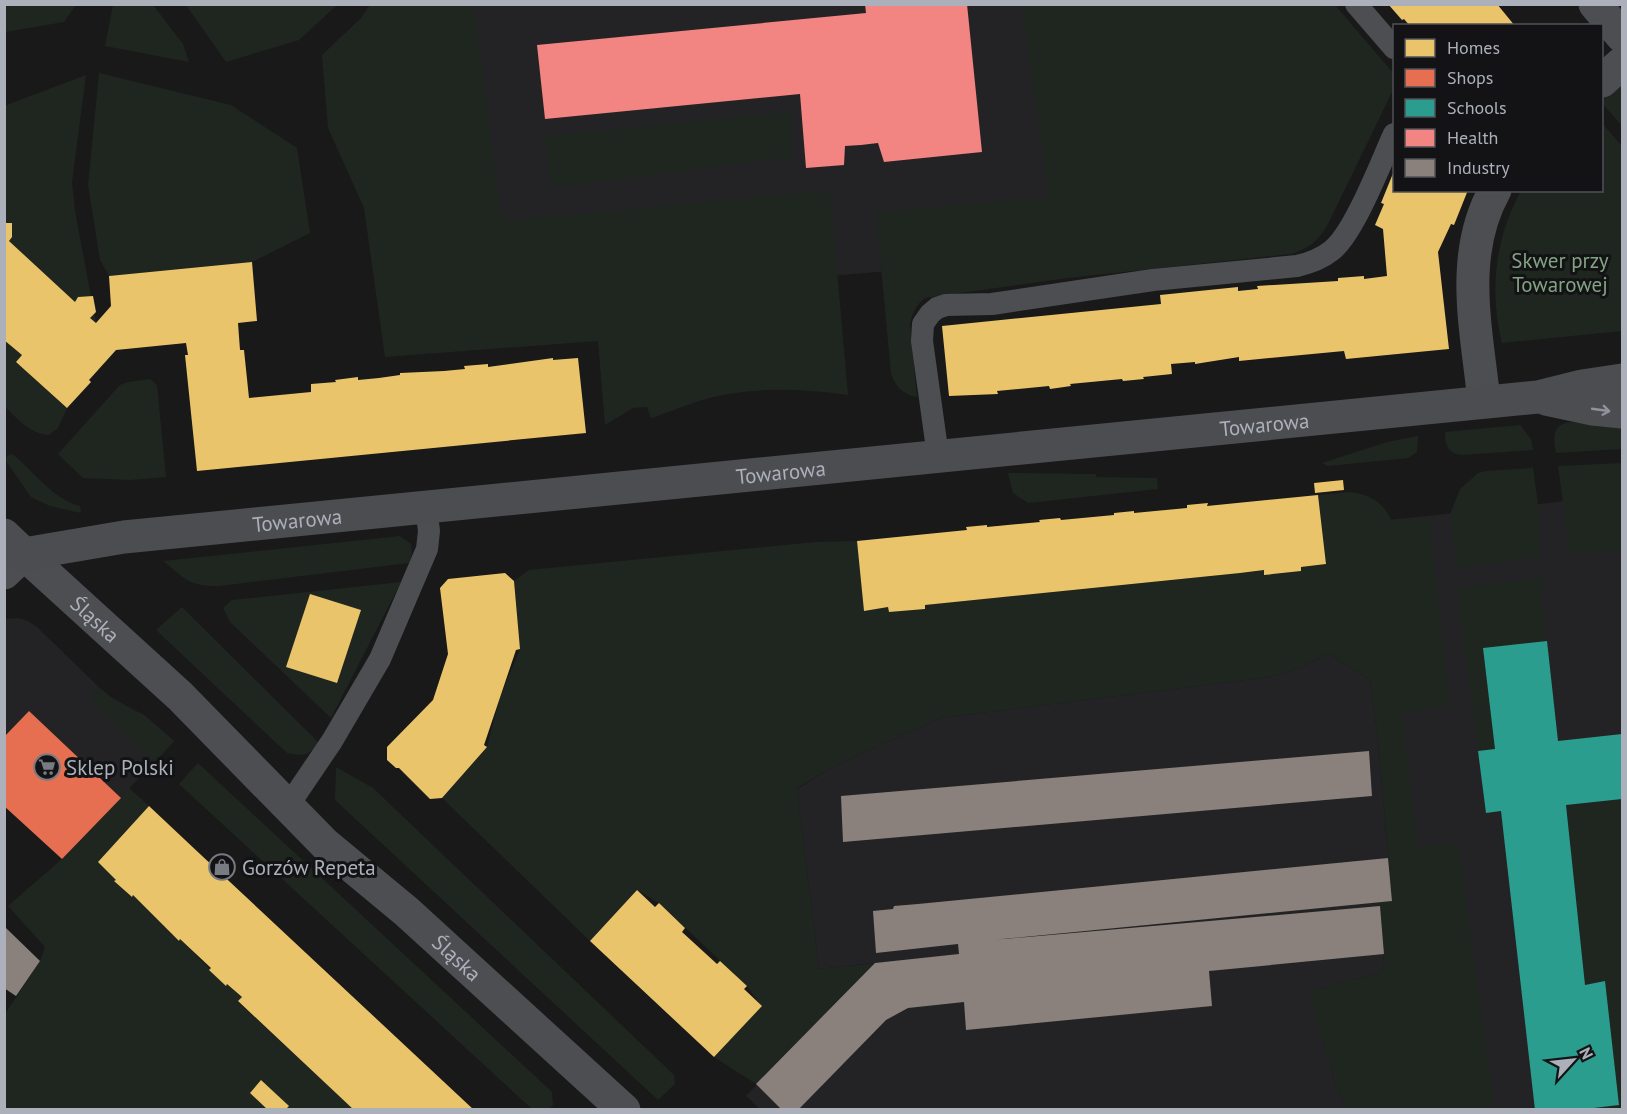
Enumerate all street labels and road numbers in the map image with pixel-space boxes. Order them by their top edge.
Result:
street label: Towarowa [1218,406,1310,442]
street label: Towarowa [735,454,827,490]
street label: Towarowa [251,502,343,538]
street label: Śląska [65,590,125,648]
street label: Śląska [427,928,487,987]

